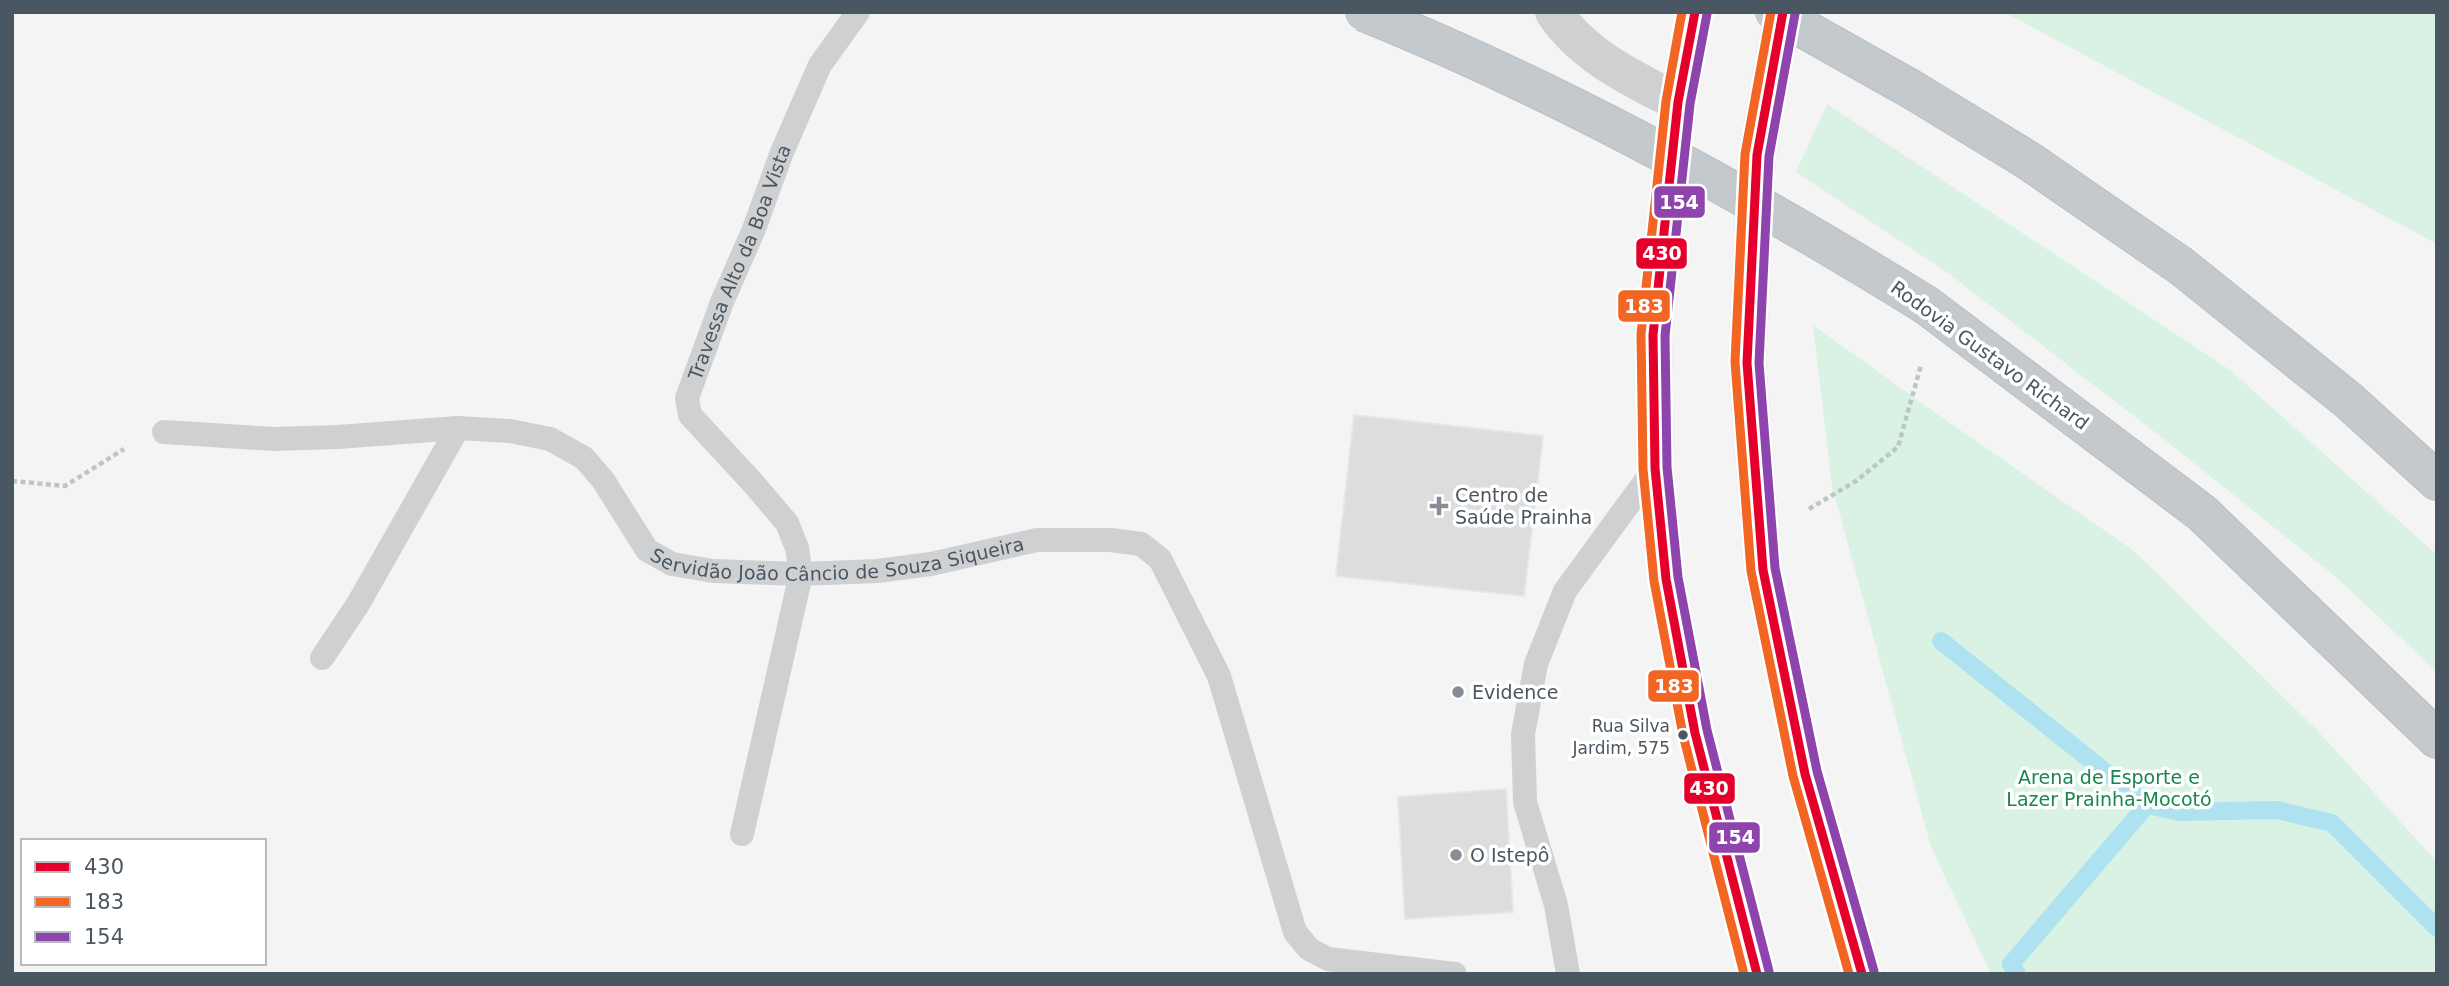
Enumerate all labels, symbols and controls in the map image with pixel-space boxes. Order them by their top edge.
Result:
street label: Travessa Alto da Boa Vista [683,141,795,384]
line badge: 154 [1653,185,1706,219]
text: 154 [1659,191,1699,213]
line badge: 430 [1635,237,1688,270]
text: 430 [1642,242,1682,264]
street label: Rodovia Gustavo Richard [1887,276,2093,434]
line badge: 183 [1617,289,1671,323]
text: 183 [1624,295,1664,317]
place label: Centro de Saúde Prainha [1455,484,1592,528]
marker: Centro de Saúde Prainha [1429,496,1449,516]
street label: Servidão João Câncio de Souza Siqueira [647,532,1026,585]
line badge: 183 [1647,669,1700,703]
text: 183 [1654,675,1694,697]
place label: Evidence [1472,681,1558,703]
marker: Evidence [1450,684,1466,700]
place label: Rua Silva Jardim, 575 [1572,716,1670,758]
marker: Rua Silva Jardim, 575 [1676,728,1690,742]
park label: Arena de Esporte e Lazer Prainha-Mocotó [2006,766,2212,810]
line badge: 430 [1683,772,1736,805]
text: 430 [1689,777,1729,799]
line badge: 154 [1708,821,1761,854]
text: 154 [1715,826,1755,848]
legend [21,839,266,965]
place label: O Istepô [1470,844,1549,866]
marker: O Istepô [1448,847,1464,863]
text: 430 [84,855,124,879]
text: 183 [84,890,124,914]
text: 154 [84,925,124,949]

